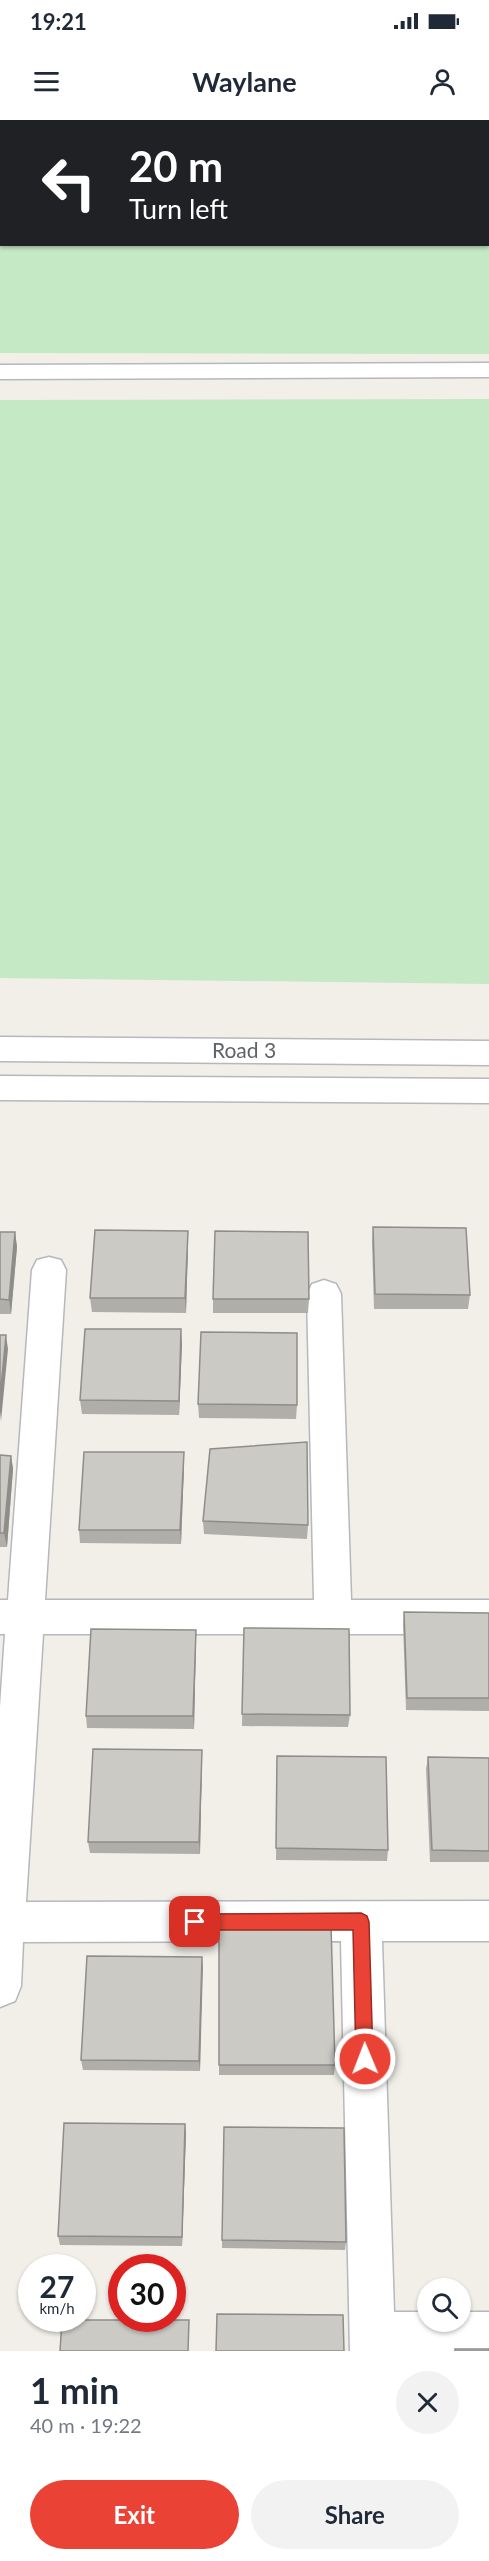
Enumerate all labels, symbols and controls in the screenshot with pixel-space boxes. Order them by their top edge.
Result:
text: 19:21 [30,8,87,35]
icon: menu [30,65,63,98]
text: Waylane [192,65,297,98]
icon: person [426,65,459,98]
text: 20 m [129,141,223,191]
icon: left [30,144,108,222]
text: Turn left [129,192,228,225]
street label: Road 3 [212,1037,276,1062]
pin [169,1896,220,1947]
icon: arrive [178,1905,211,1938]
position arrow [333,2027,397,2091]
speed limit sign: 30 [108,2254,186,2332]
text: 27 [40,2268,74,2304]
map controls [417,2278,471,2332]
button: search [417,2278,471,2332]
text: km/h [39,2299,75,2317]
text: 1 min [30,2368,119,2412]
button: close [396,2371,459,2434]
text: 40 m · 19:22 [30,2413,142,2437]
button: Exit [30,2480,239,2549]
button: Share [251,2480,459,2549]

